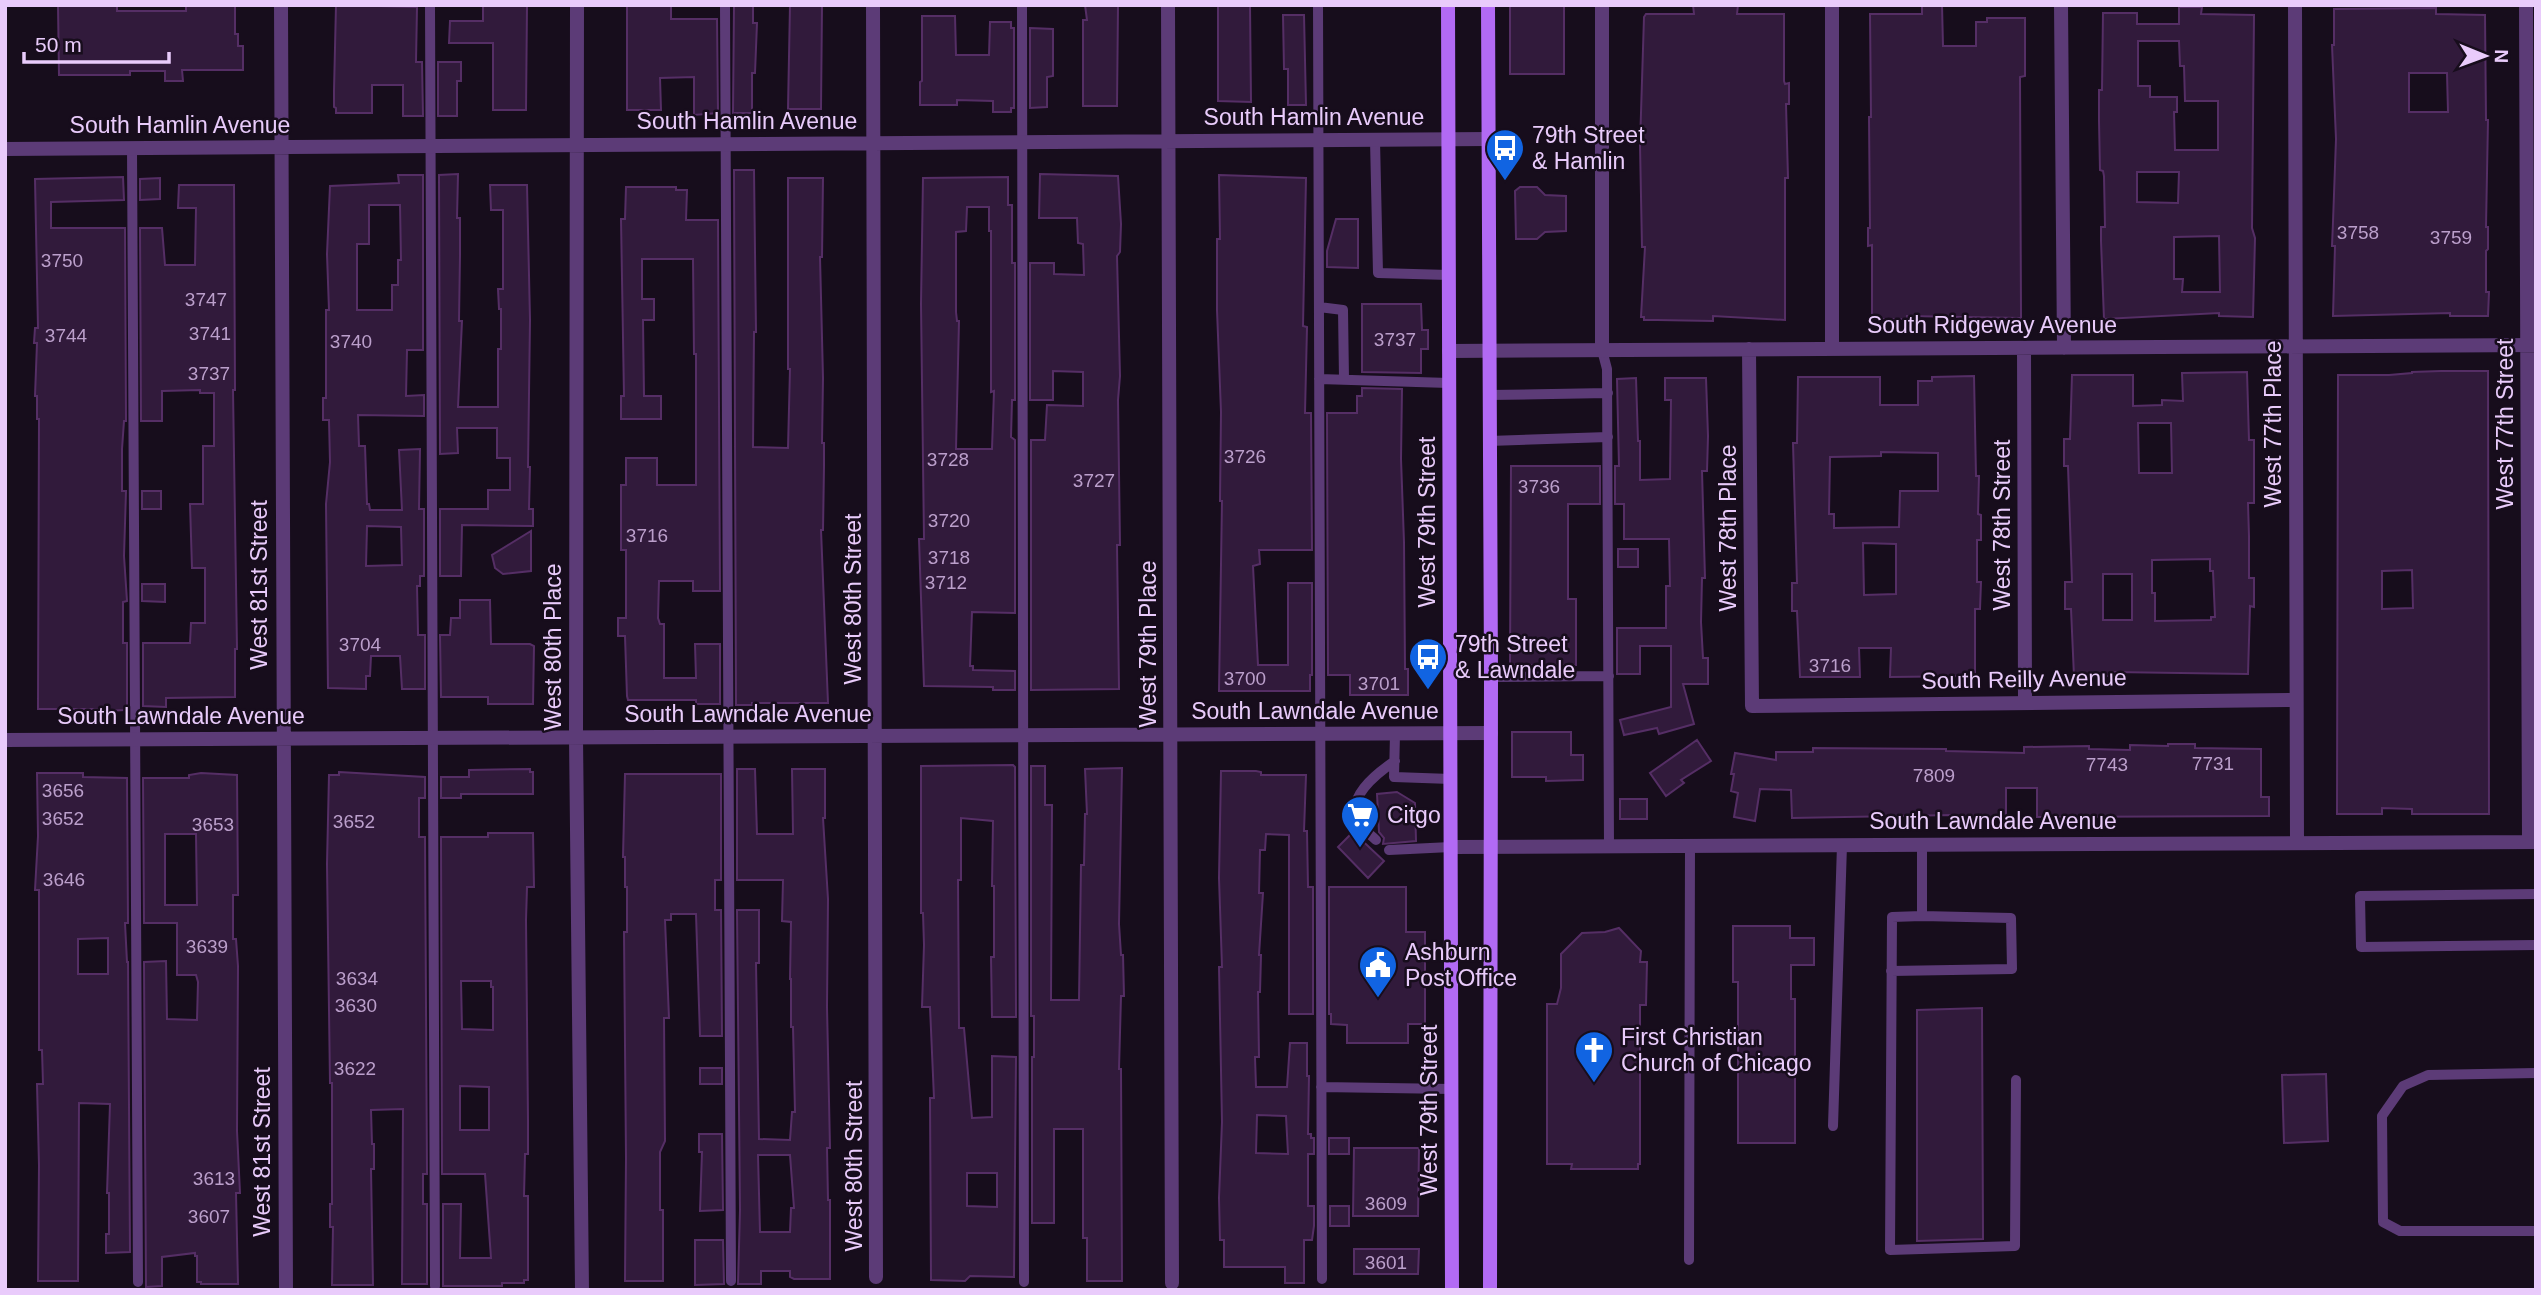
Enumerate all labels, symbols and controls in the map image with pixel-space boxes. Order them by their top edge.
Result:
scale bar [24,21,170,65]
north arrow [2450,21,2520,91]
text: 50 m [35,33,82,56]
text: N [2491,49,2512,63]
street label: South Hamlin Avenue [1204,104,1424,130]
street label: South Hamlin Avenue [637,108,857,134]
street label: South Hamlin Avenue [70,112,290,138]
place label: 79th Street & Hamlin [1532,122,1645,174]
bus stop icon: 79th Street & Hamlin [1484,127,1526,182]
house number: 3758 [2337,222,2379,243]
house number: 3759 [2430,227,2472,248]
house number: 3750 [41,250,83,271]
house number: 3747 [185,289,227,310]
street label: South Ridgeway Avenue [1867,312,2117,338]
house number: 3741 [189,323,231,344]
house number: 3744 [45,325,88,346]
house number: 3737 [1374,329,1416,350]
house number: 3740 [330,331,372,352]
street label: West 77th Street [2492,338,2518,509]
street label: West 77th Place [2260,340,2286,508]
house number: 3737 [188,363,230,384]
street label: West 79th Street [1414,436,1440,607]
street label: West 78th Street [1989,439,2015,610]
street label: West 78th Place [1715,444,1741,612]
house number: 3726 [1224,446,1266,467]
house number: 3728 [927,449,969,470]
house number: 3727 [1073,470,1115,491]
house number: 3736 [1518,476,1560,497]
street label: West 81st Street [246,500,272,670]
house number: 3720 [928,510,970,531]
street label: West 80th Street [840,513,866,684]
house number: 3716 [626,525,668,546]
house number: 3718 [928,547,970,568]
street label: West 79th Place [1135,560,1161,728]
street label: West 80th Place [540,563,566,731]
house number: 3712 [925,572,967,593]
place label: 79th Street & Lawndale [1455,631,1575,683]
house number: 3704 [339,634,382,655]
bus stop icon: 79th Street & Lawndale [1407,636,1449,691]
house number: 3716 [1809,655,1851,676]
street label: South Reilly Avenue [1921,664,2127,694]
house number: 3700 [1224,668,1266,689]
house number: 3701 [1358,673,1400,694]
street label: South Lawndale Avenue [1191,698,1439,724]
street label: South Lawndale Avenue [624,701,872,727]
street label: South Lawndale Avenue [57,703,305,729]
house number: 7731 [2192,753,2234,774]
house number: 7743 [2086,754,2128,775]
house number: 7809 [1913,765,1955,786]
house number: 3656 [42,780,84,801]
supermarket icon: Citgo [1339,794,1381,849]
place label: Citgo [1387,802,1441,828]
house number: 3652 [42,808,84,829]
street label: South Lawndale Avenue [1869,808,2117,834]
house number: 3652 [333,811,375,832]
house number: 3653 [192,814,234,835]
house number: 3646 [43,869,85,890]
house number: 3639 [186,936,228,957]
place label: Ashburn Post Office [1405,939,1517,991]
public building icon: Ashburn Post Office [1357,944,1399,999]
house number: 3634 [336,968,379,989]
house number: 3630 [335,995,377,1016]
street label: West 79th Street [1416,1024,1442,1195]
place label: First Christian Church of Chicago [1621,1024,1812,1076]
church icon: First Christian Church of Chicago [1573,1029,1615,1084]
house number: 3622 [334,1058,376,1079]
street label: West 81st Street [249,1067,275,1237]
street label: West 80th Street [841,1080,867,1251]
house number: 3613 [193,1168,235,1189]
house number: 3609 [1365,1193,1407,1214]
house number: 3607 [188,1206,230,1227]
house number: 3601 [1365,1252,1407,1273]

